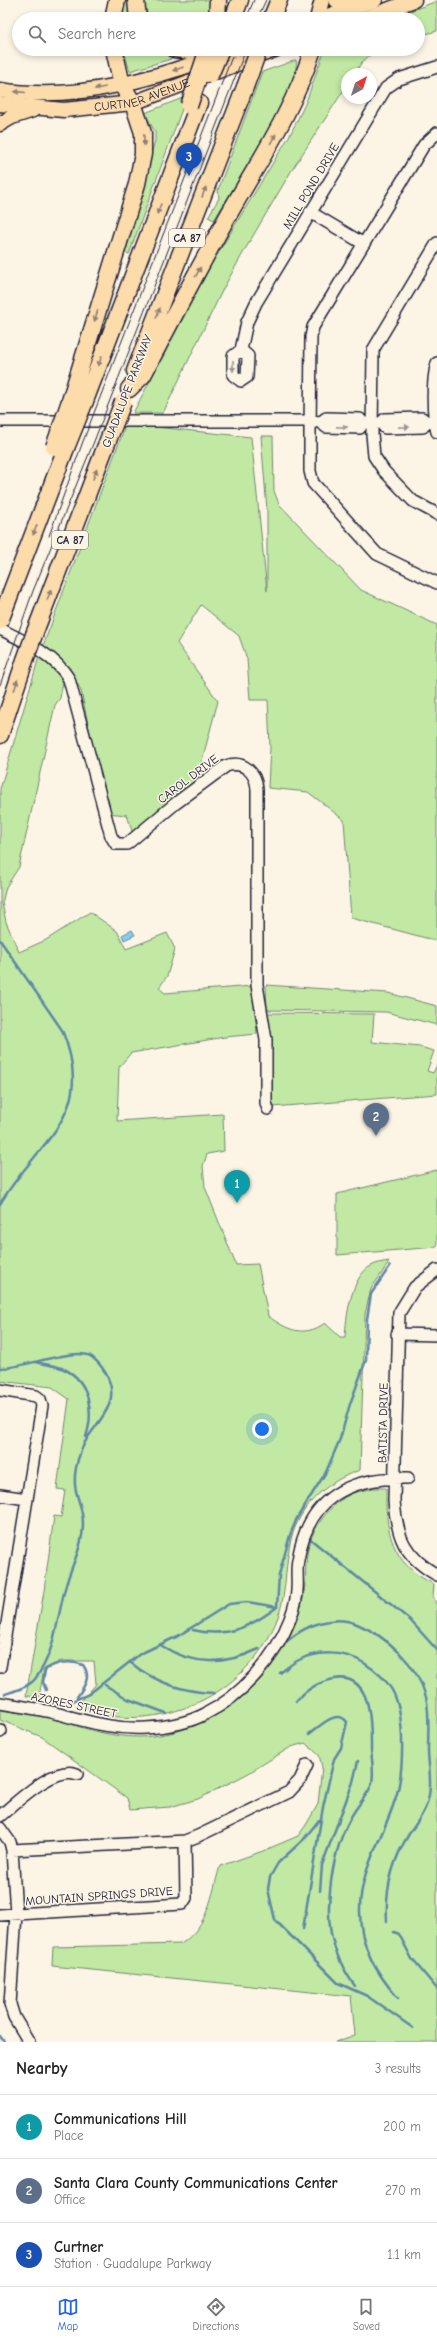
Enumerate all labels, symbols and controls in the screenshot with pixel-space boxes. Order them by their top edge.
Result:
search box [12,12,425,56]
icon: search [26,23,48,45]
text: Search here [58,25,136,43]
one-way arrow [172,67,184,73]
north arrow [341,68,377,104]
street label: CURTNER AVENUE [93,75,192,114]
one-way arrow [94,85,106,91]
one-way arrow [14,89,26,96]
one-way arrow [270,133,277,145]
one-way arrow [140,134,147,146]
street label: MILL POND DRIVE [280,141,342,231]
pin: 3 [176,143,202,176]
one-way arrow [202,185,208,197]
one-way arrow [156,203,162,215]
road number: CA 87 [169,229,205,247]
one-way arrow [195,266,201,277]
one-way arrow [155,307,161,319]
one-way arrow [93,311,99,323]
street label: GUADALUPE PARKWAY [99,332,155,450]
one-way arrow [97,356,103,367]
one-way arrow [230,360,236,373]
one-way arrow [336,424,349,430]
one-way arrow [398,424,411,430]
one-way arrow [93,467,99,479]
one-way arrow [31,524,37,536]
road number: CA 87 [52,531,88,549]
one-way arrow [46,589,52,601]
one-way arrow [14,678,20,690]
street label: CAROL DRIVE [155,752,221,806]
pin: 2 [363,1103,389,1136]
pin: 1 [224,1170,250,1203]
street label: BATISTA DRIVE [375,1383,391,1463]
your location [252,1419,272,1439]
street label: AZORES STREET [30,1689,119,1721]
street label: MOUNTAIN SPRINGS DRIVE [25,1884,173,1908]
text: Nearby [16,2059,67,2078]
text: 3 results [375,2061,421,2076]
text: Communications Hill [54,2110,187,2128]
text: 1 [26,2119,32,2134]
text: 200 m [383,2119,421,2134]
text: Place [54,2128,84,2143]
text: Santa Clara County Communications Center [54,2174,338,2192]
text: 2 [26,2183,32,2198]
text: 270 m [385,2183,421,2198]
text: Office [54,2192,85,2207]
text: Curtner [54,2238,103,2256]
text: 3 [26,2247,32,2262]
text: 1.1 km [387,2247,421,2262]
text: Station · Guadalupe Parkway [54,2256,211,2271]
tab: Map [57,2296,79,2333]
tab: Directions [193,2296,239,2333]
tab: Saved [353,2296,380,2333]

